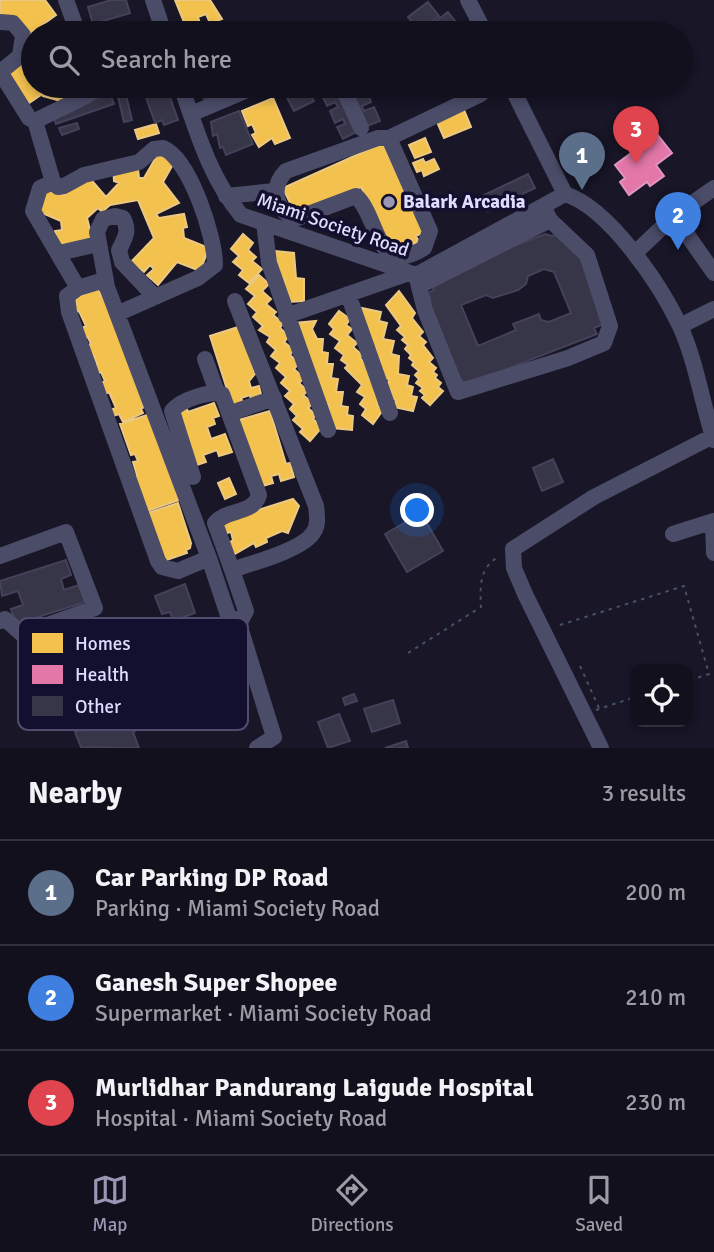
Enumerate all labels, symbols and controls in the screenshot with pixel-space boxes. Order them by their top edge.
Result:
search box [21,21,693,98]
icon: search [45,41,83,79]
text: Search here [101,44,232,76]
pin: 3 [613,106,659,164]
pin: 1 [559,132,605,190]
street label: Miami Society Road [254,188,412,262]
place label: Balark Arcadia [403,190,526,214]
pin: 2 [655,192,701,250]
marker: Balark Arcadia [381,194,397,210]
your location [400,493,434,527]
legend [18,618,248,730]
text: Homes [75,632,131,656]
text: Health [75,663,129,687]
map controls [630,664,693,727]
button: locate [630,664,693,727]
text: Other [75,695,121,719]
text: Nearby [28,775,122,812]
text: 3 results [602,779,686,808]
text: Car Parking DP Road [95,862,329,894]
text: 1 [45,878,57,907]
text: 200 m [625,878,686,907]
text: Parking · Miami Society Road [95,894,380,923]
text: Ganesh Super Shopee [95,967,338,999]
text: 2 [45,983,57,1012]
text: 210 m [625,983,686,1012]
text: Supermarket · Miami Society Road [95,999,432,1028]
text: Murlidhar Pandurang Laigude Hospital [95,1072,534,1104]
text: 3 [45,1088,57,1117]
text: 230 m [625,1088,686,1117]
text: Hospital · Miami Society Road [95,1104,387,1133]
tab: Map [91,1171,129,1237]
tab: Directions [311,1171,394,1237]
tab: Saved [575,1171,623,1237]

